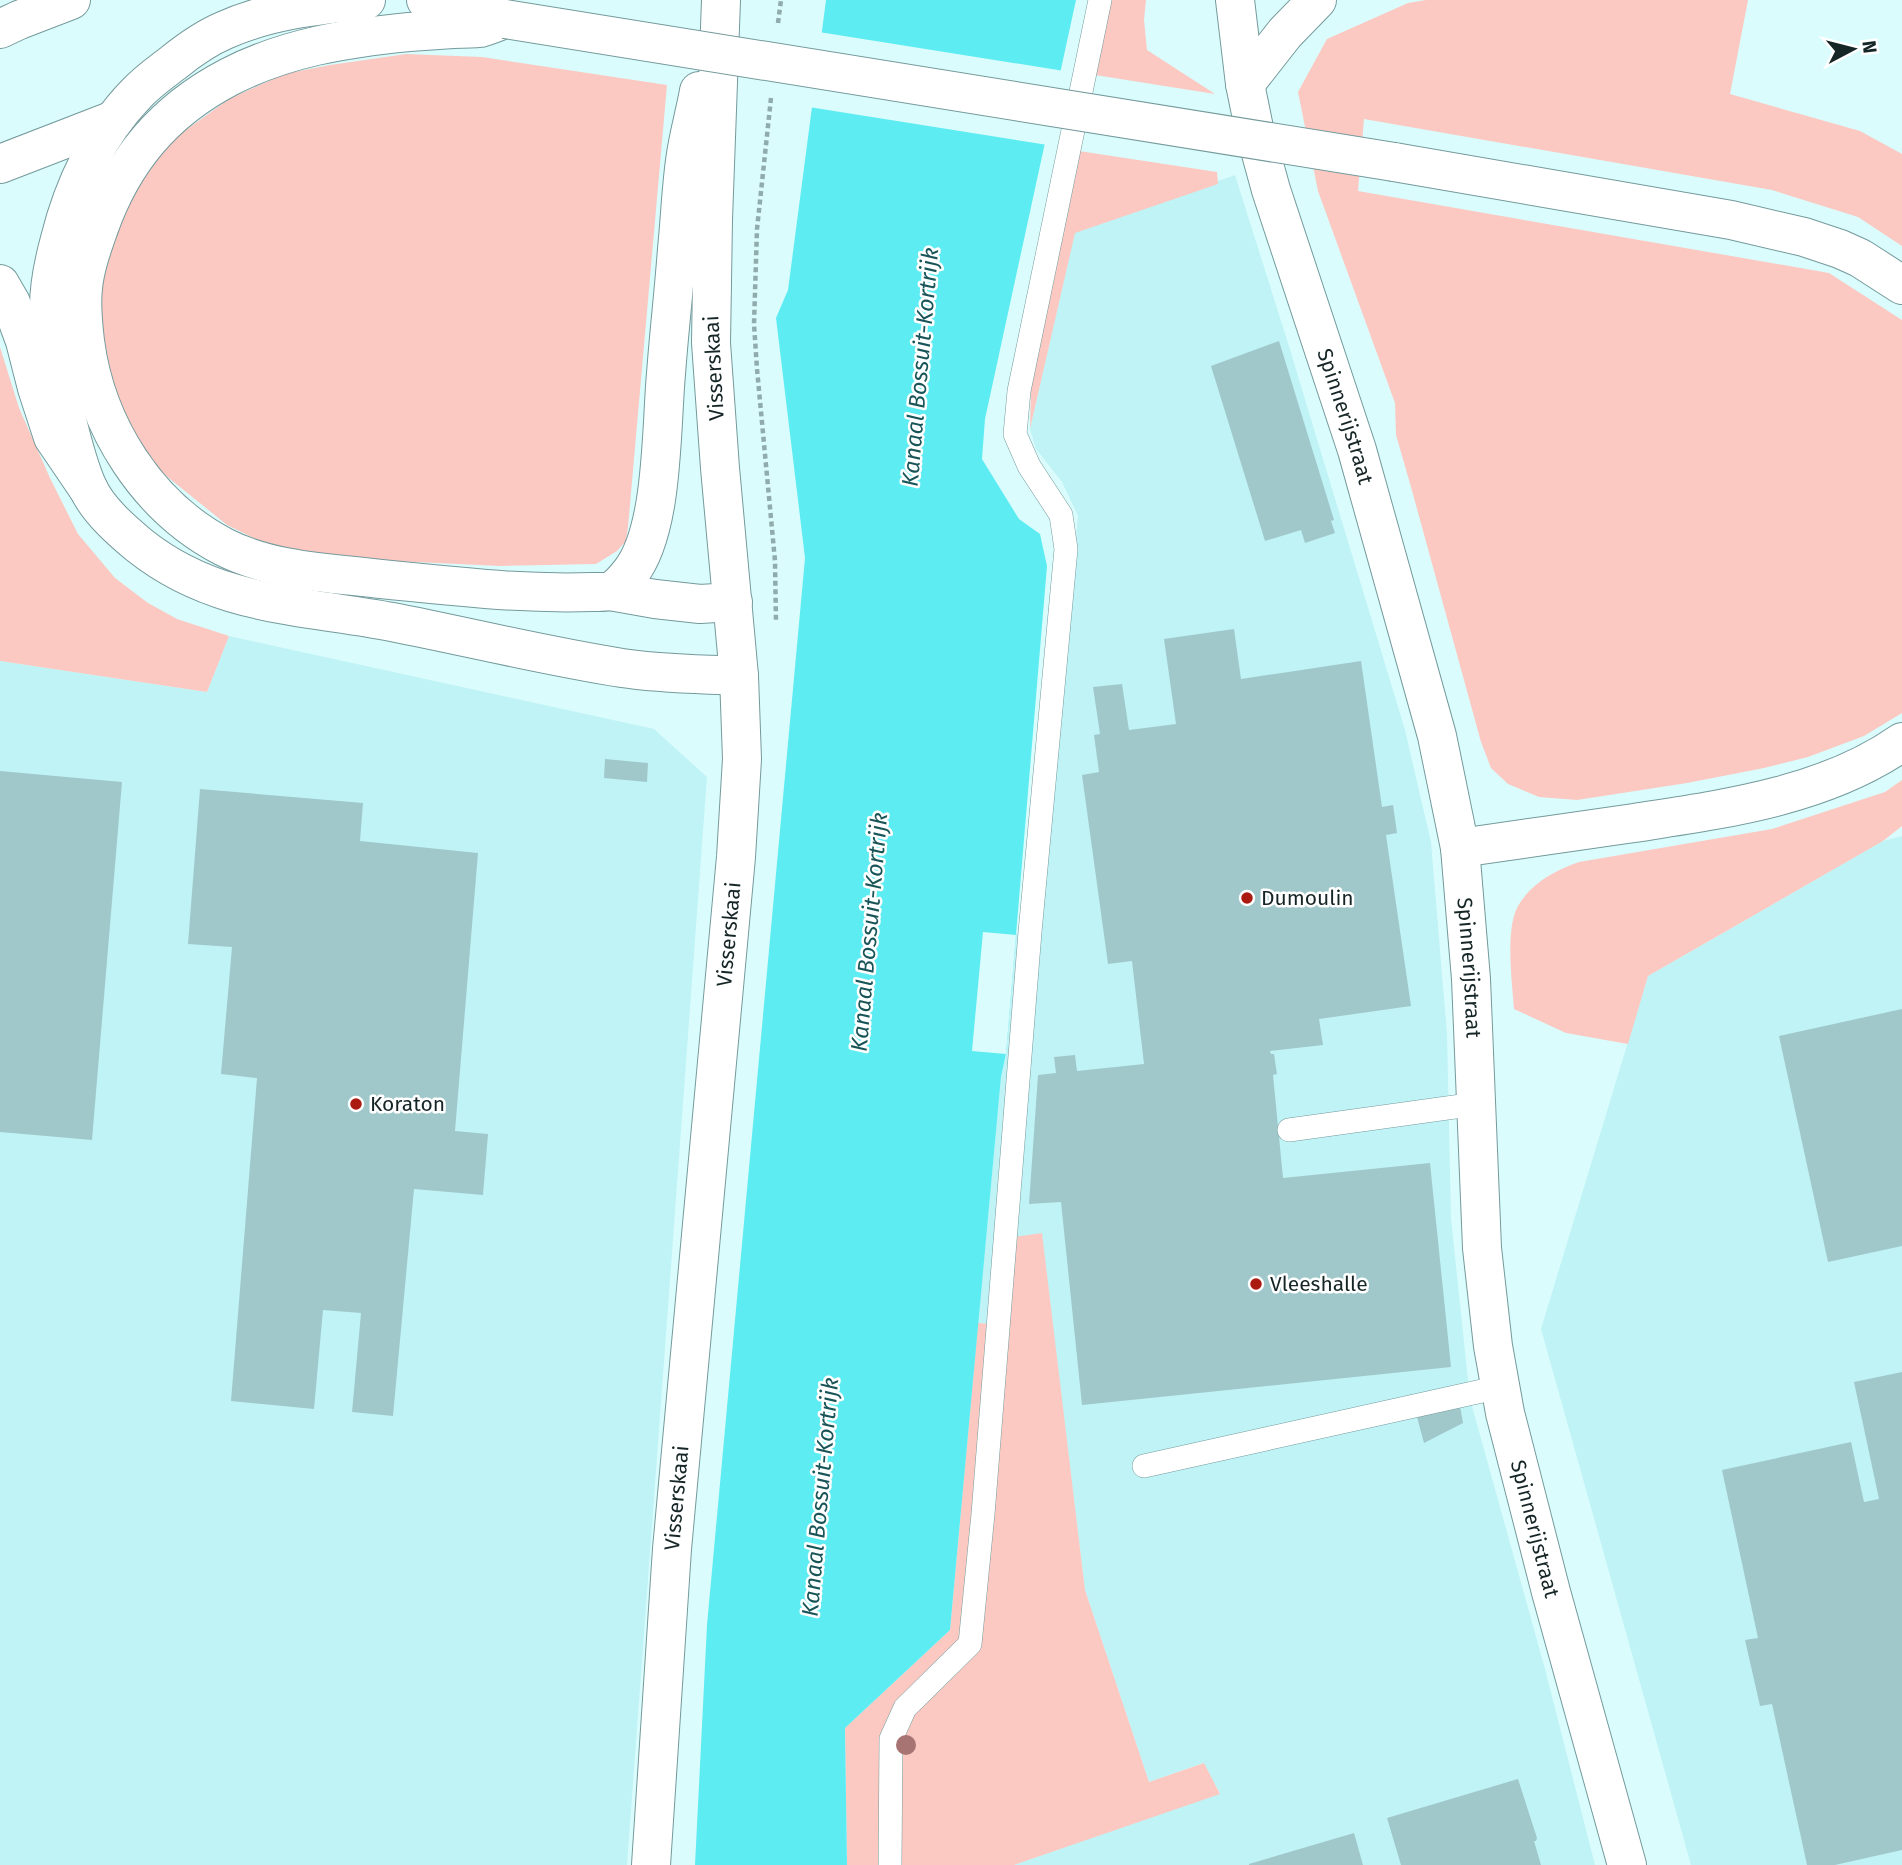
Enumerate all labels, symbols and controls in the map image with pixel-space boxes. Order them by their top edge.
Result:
north arrow [1818,14,1888,84]
text: N [1857,39,1882,55]
water label: Kanaal Bossuit-Kortrijk [896,246,944,488]
street label: Visserskaai [698,315,730,421]
street label: Spinnerijstraat [1311,345,1379,487]
water label: Kanaal Bossuit-Kortrijk [845,811,893,1053]
street label: Visserskaai [711,881,747,988]
place label: Dumoulin [1261,885,1354,911]
marker: Dumoulin [1239,890,1255,906]
street label: Spinnerijstraat [1451,896,1486,1039]
place label: Koraton [370,1091,445,1117]
marker: Koraton [348,1096,364,1112]
place label: Vleeshalle [1270,1271,1368,1297]
marker: Vleeshalle [1248,1276,1264,1292]
water label: Kanaal Bossuit-Kortrijk [796,1376,844,1618]
street label: Visserskaai [659,1444,695,1552]
street label: Spinnerijstraat [1505,1457,1565,1601]

